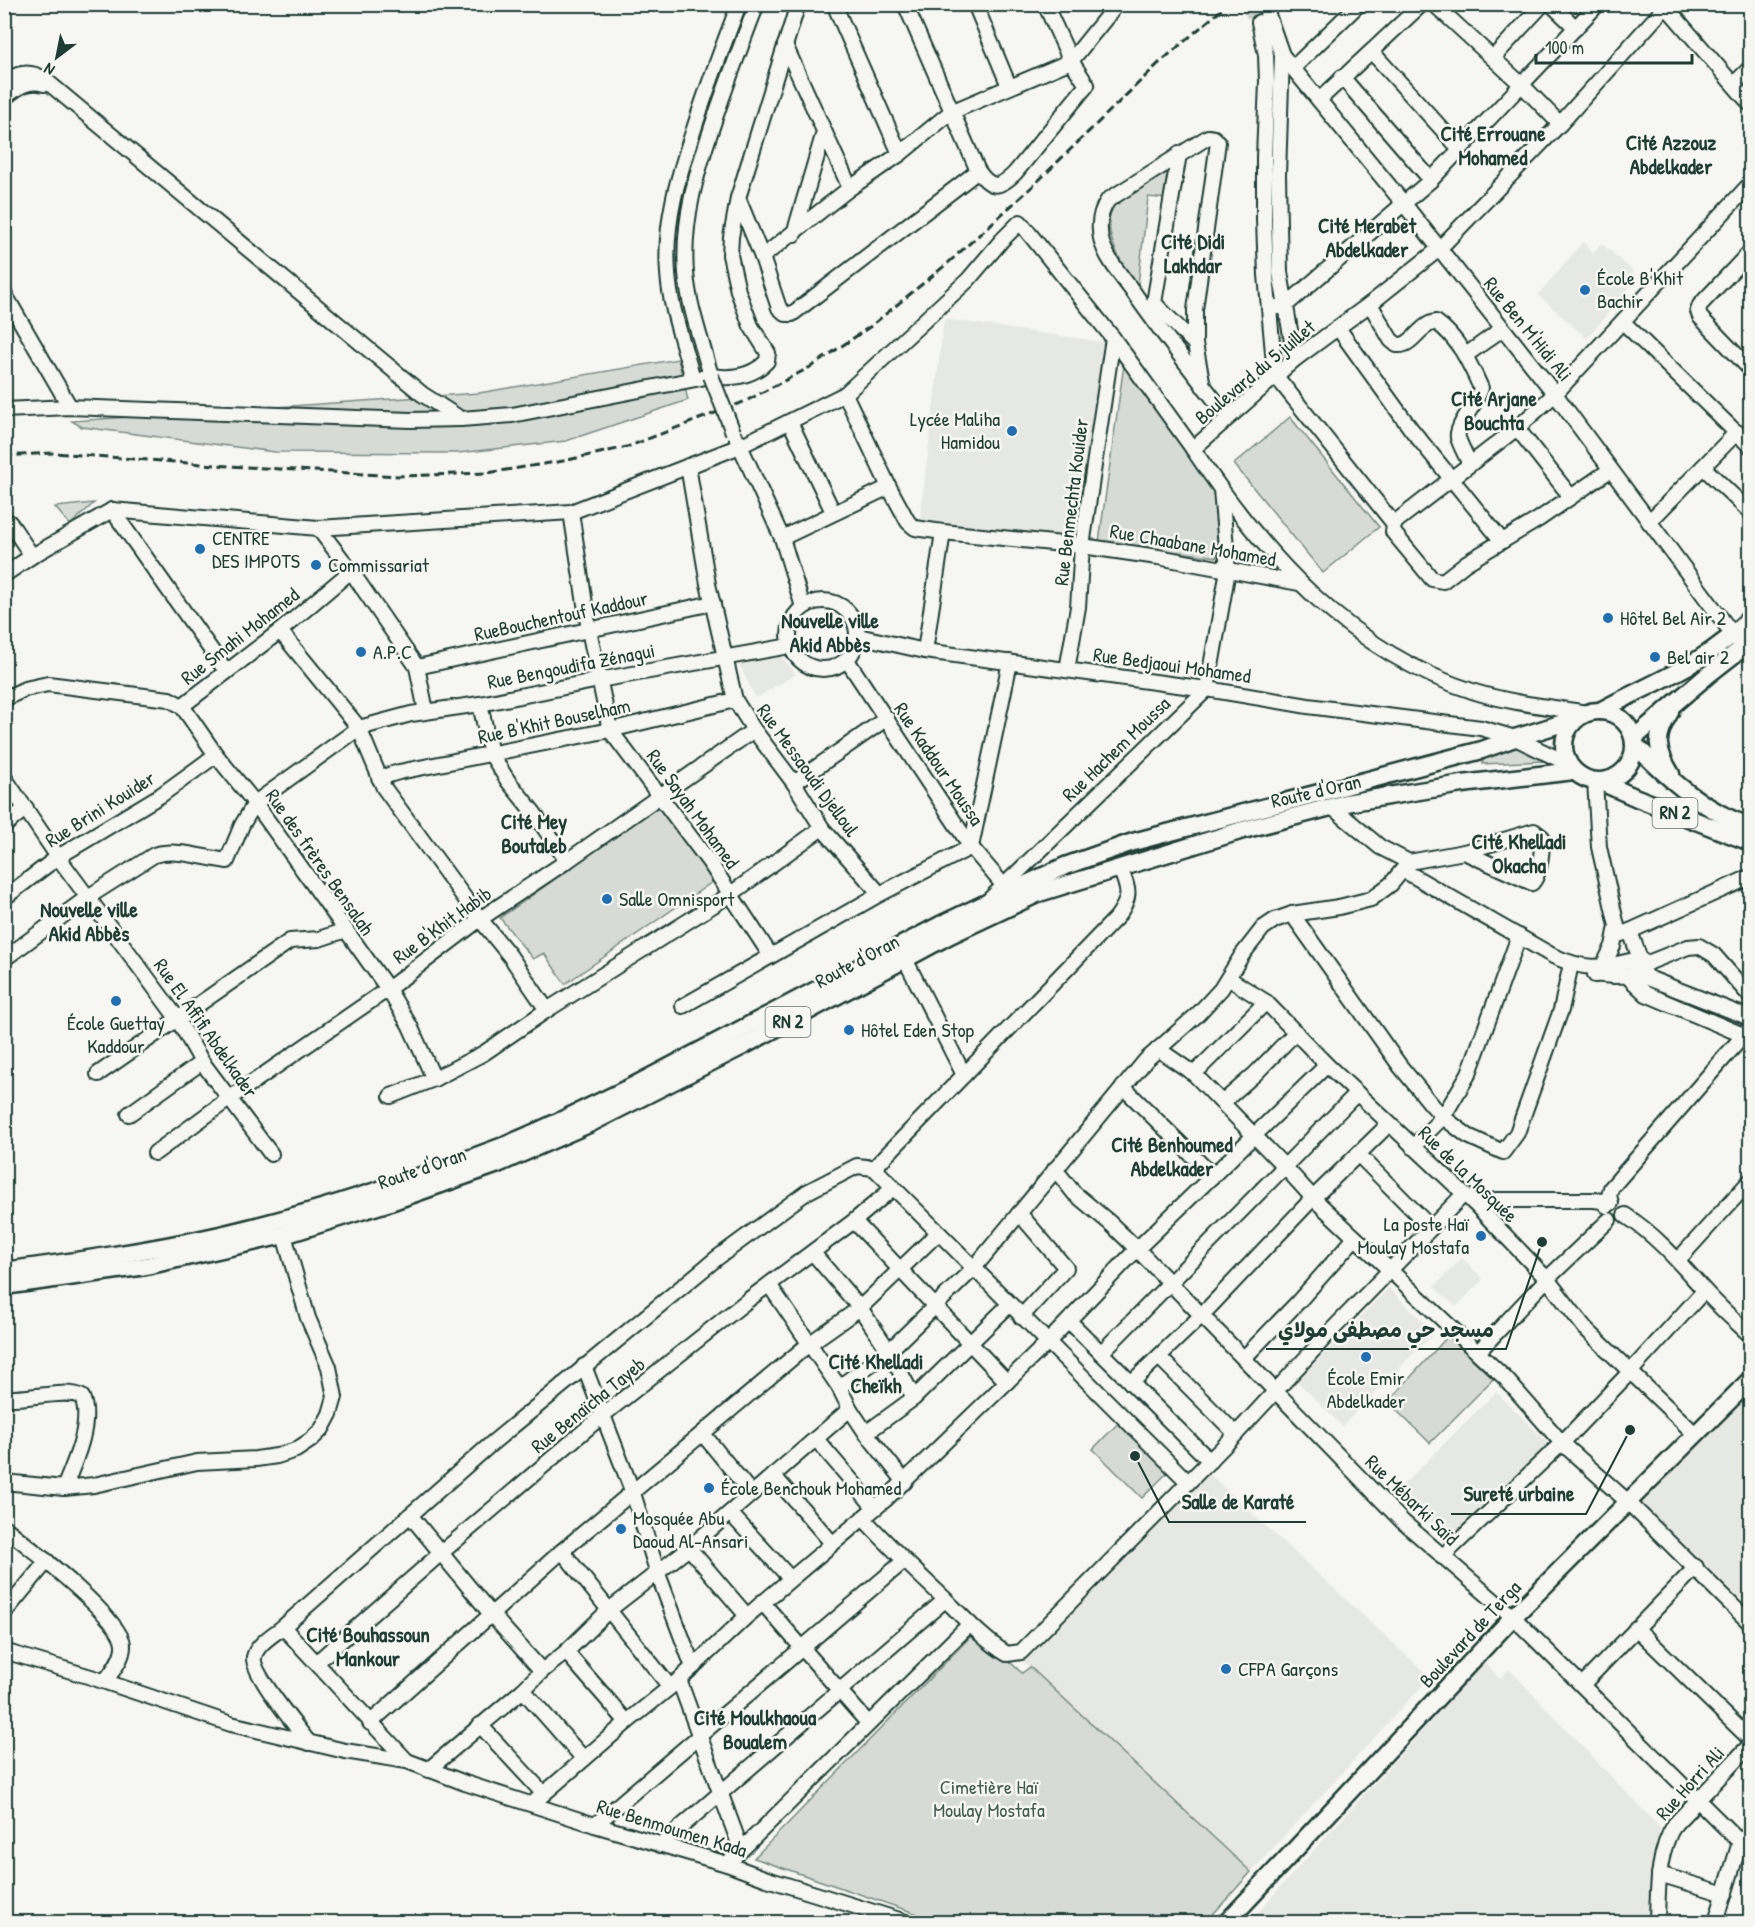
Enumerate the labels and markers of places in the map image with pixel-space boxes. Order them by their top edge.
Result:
place label: École B'Khit Bachir [1597,264,1684,314]
marker: École B'Khit Bachir [1578,283,1592,297]
place label: Lycée Maliha Hamidou [910,405,1000,455]
marker: Lycée Maliha Hamidou [1005,424,1019,438]
place label: CENTRE DES IMPOTS [212,524,300,574]
marker: CENTRE DES IMPOTS [193,542,207,556]
place label: Commissariat [328,551,430,578]
marker: Commissariat [309,558,323,572]
place label: Hôtel Bel Air 2 [1620,604,1727,631]
marker: Hôtel Bel Air 2 [1601,611,1615,625]
place label: A.P.C [373,638,412,665]
place label: Bel air 2 [1667,643,1730,670]
marker: A.P.C [354,645,368,659]
marker: Bel air 2 [1648,650,1662,664]
place label: Salle Omnisport [619,885,735,912]
marker: Salle Omnisport [600,892,614,906]
marker: École Guettay Kaddour [109,994,123,1008]
place label: École Guettay Kaddour [67,1009,165,1059]
place label: Hôtel Eden Stop [861,1016,975,1043]
marker: Hôtel Eden Stop [842,1023,856,1037]
place label: La poste Haï Moulay Mostafa [1357,1210,1470,1260]
marker: La poste Haï Moulay Mostafa [1474,1229,1488,1243]
callout: مسجد حي مصطفى مولاي [1266,1310,1506,1349]
marker: École Emir Abdelkader [1359,1350,1373,1364]
place label: École Emir Abdelkader [1327,1364,1406,1414]
place label: École Benchouk Mohamed [721,1474,902,1501]
callout: Sureté urbaine [1451,1475,1586,1514]
marker: École Benchouk Mohamed [702,1481,716,1495]
callout: Salle de Karaté [1169,1483,1306,1522]
place label: Mosquée Abu Daoud Al-Ansari [633,1504,748,1554]
marker: Mosquée Abu Daoud Al-Ansari [614,1522,628,1536]
place label: CFPA Garçons [1238,1655,1338,1682]
marker: CFPA Garçons [1219,1662,1233,1676]

